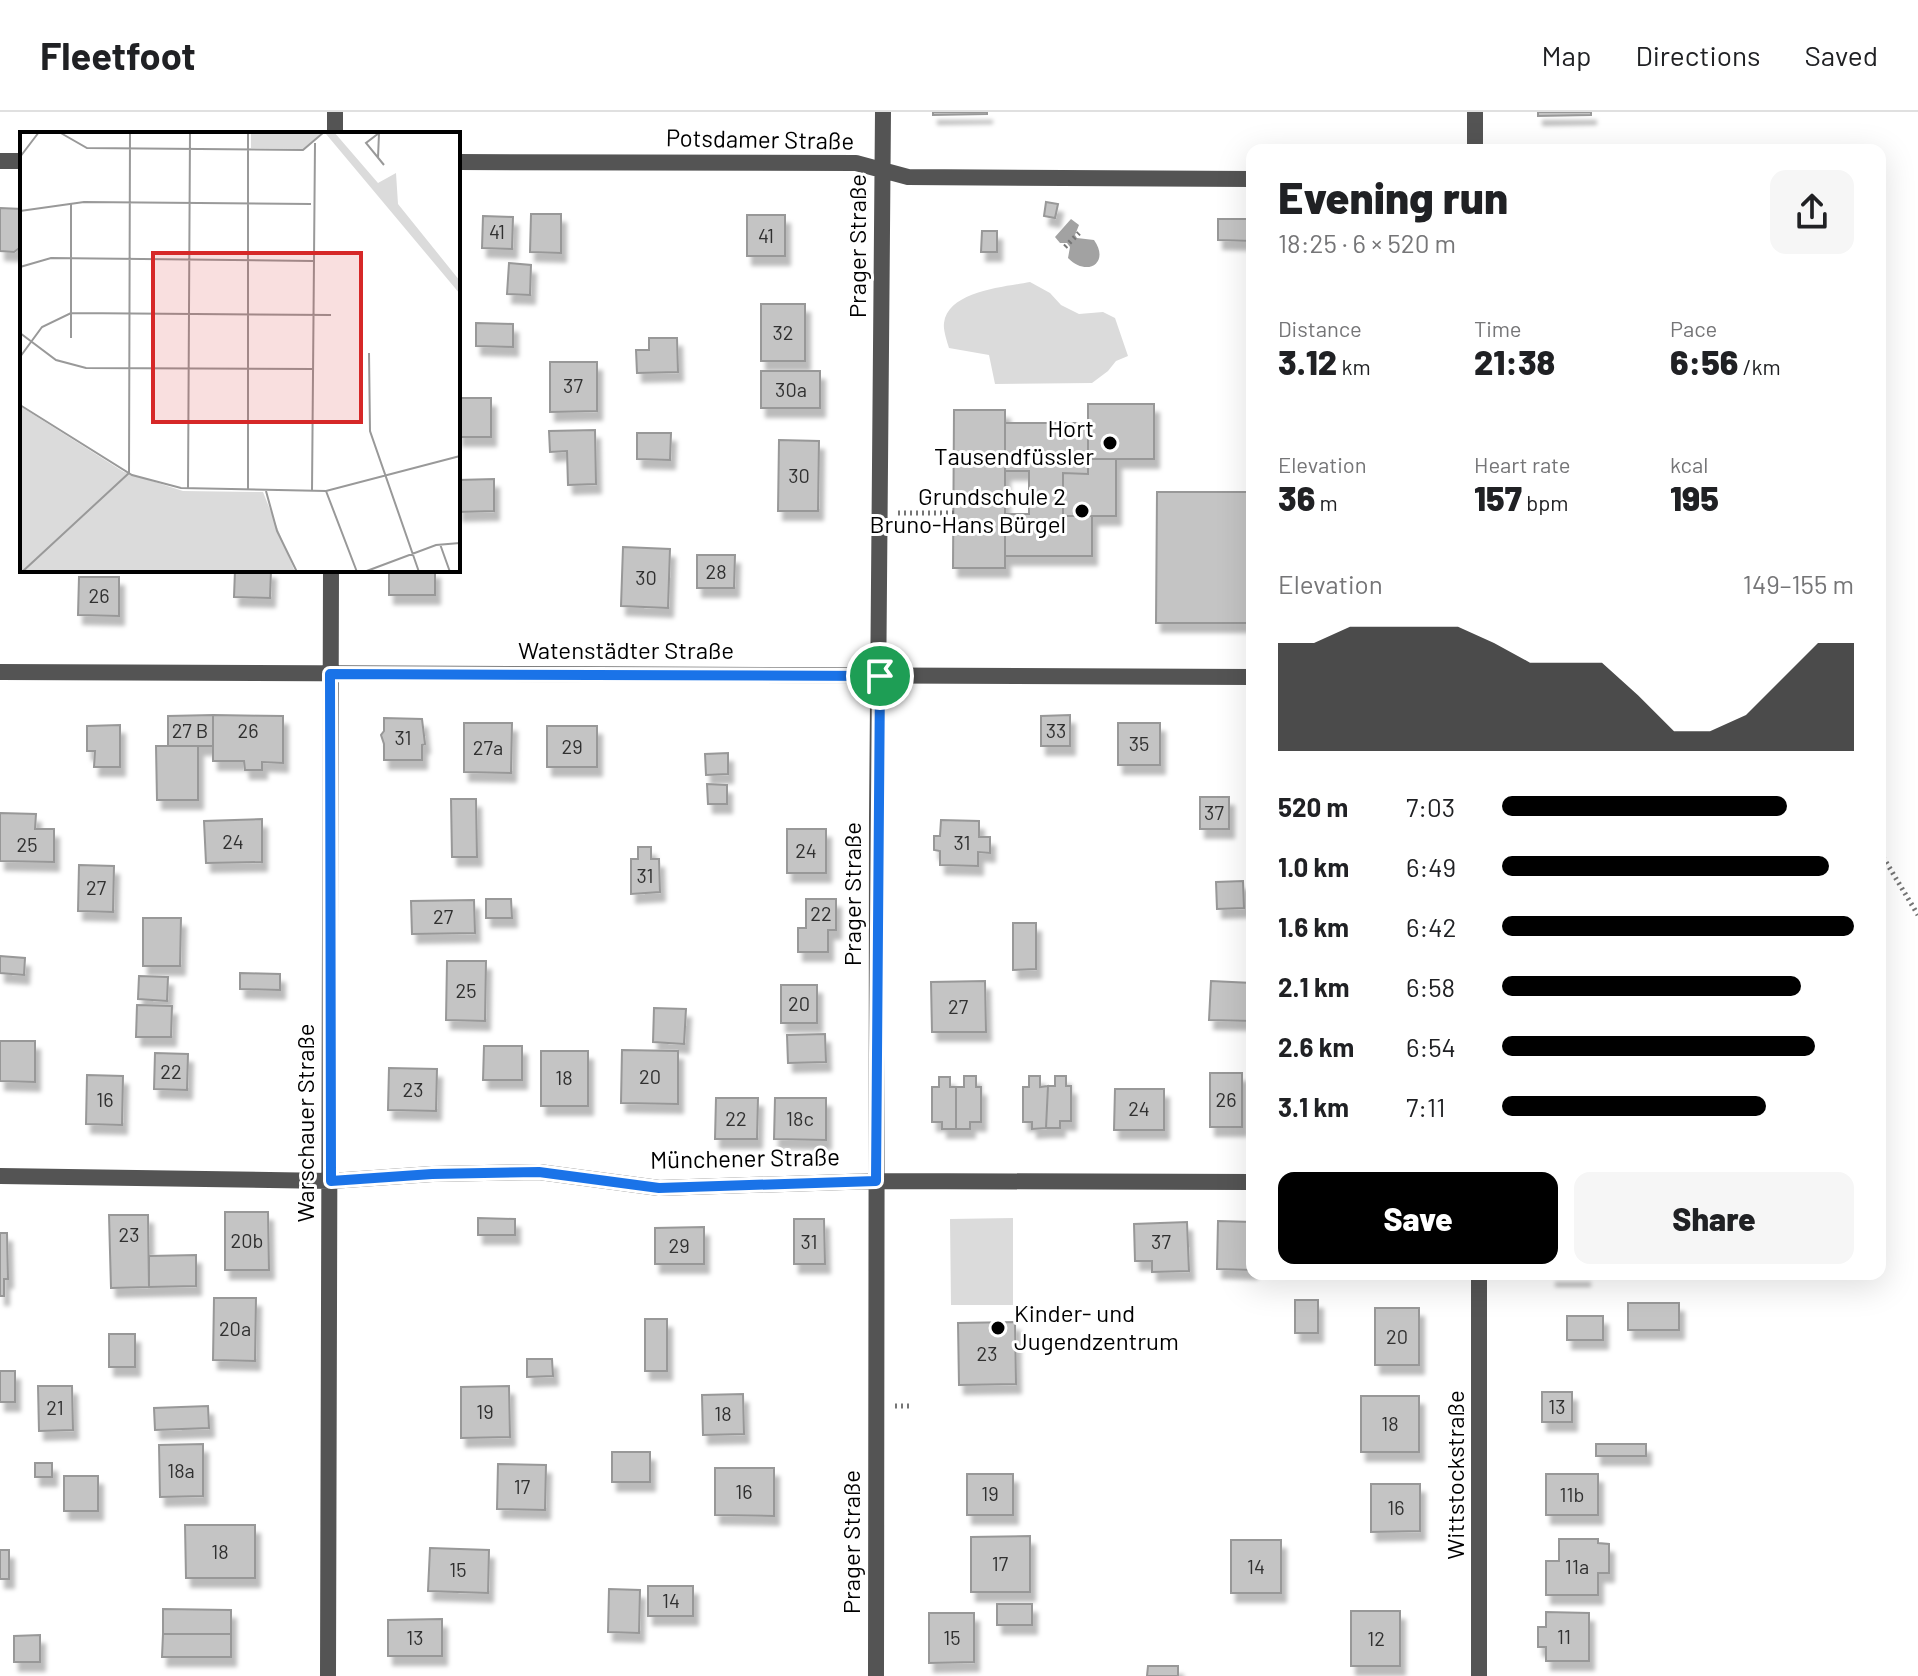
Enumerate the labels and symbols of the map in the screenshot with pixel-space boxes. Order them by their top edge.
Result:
street label: Potsdamer Straße [666,122,854,155]
inset map [20,132,460,572]
street label: Prager Straße [842,174,871,318]
house number: 41 [489,219,505,243]
house number: 41 [758,223,774,247]
house number: 32 [772,320,794,344]
house number: 37 [563,373,583,397]
house number: 30a [775,377,807,401]
place label: Hort Tausendfüssler [934,413,1094,470]
marker: Hort Tausendfüssler [1101,434,1119,452]
house number: 30 [788,463,810,487]
place label: Grundschule 2 Bruno-Hans Bürgel [870,481,1066,538]
marker: Grundschule 2 Bruno-Hans Bürgel [1073,502,1091,520]
house number: 28 [705,559,727,583]
house number: 30 [635,565,657,589]
house number: 26 [88,583,110,607]
street label: Watenstädter Straße [518,635,734,664]
pin [846,642,914,710]
house number: 27 B [172,718,208,742]
house number: 26 [237,718,259,742]
house number: 33 [1046,718,1066,742]
house number: 31 [394,725,412,749]
house number: 35 [1129,731,1149,755]
house number: 29 [561,734,583,758]
house number: 27a [473,735,503,759]
house number: 37 [1204,800,1224,824]
street label: Prager Straße [837,822,866,966]
house number: 24 [222,829,244,853]
house number: 31 [953,830,971,854]
house number: 25 [17,832,38,856]
house number: 24 [795,838,817,862]
house number: 31 [636,863,654,887]
house number: 27 [86,875,107,899]
house number: 22 [810,901,832,925]
house number: 27 [433,904,454,928]
house number: 25 [456,978,477,1002]
house number: 20 [788,991,810,1015]
house number: 27 [948,994,969,1018]
street label: Warschauer Straße [290,1023,319,1223]
house number: 22 [160,1059,182,1083]
house number: 20 [639,1064,661,1088]
house number: 18 [555,1065,573,1089]
house number: 23 [403,1077,423,1101]
house number: 16 [96,1087,114,1111]
house number: 26 [1215,1087,1237,1111]
house number: 24 [1128,1096,1150,1120]
house number: 22 [725,1106,747,1130]
house number: 18c [786,1106,814,1130]
street label: Münchener Straße [650,1141,840,1174]
house number: 23 [119,1222,139,1246]
house number: 20b [231,1228,263,1252]
house number: 31 [800,1229,818,1253]
house number: 37 [1151,1229,1171,1253]
house number: 29 [668,1233,690,1257]
place label: Kinder- und Jugendzentrum [1014,1298,1179,1355]
house number: 20a [219,1316,251,1340]
marker: Kinder- und Jugendzentrum [989,1319,1007,1337]
house number: 20 [1386,1324,1408,1348]
house number: 23 [977,1341,997,1365]
street label: Wittstockstraße [1440,1390,1469,1560]
house number: 13 [1548,1394,1566,1418]
house number: 21 [46,1395,64,1419]
house number: 19 [476,1399,494,1423]
house number: 18 [714,1401,732,1425]
house number: 18 [1381,1411,1399,1435]
house number: 18a [167,1458,195,1482]
street label: Prager Straße [836,1470,865,1614]
house number: 17 [514,1474,531,1498]
house number: 16 [735,1479,753,1503]
house number: 19 [981,1481,999,1505]
house number: 11b [1560,1482,1584,1506]
house number: 16 [1387,1495,1405,1519]
house number: 18 [211,1539,229,1563]
house number: 17 [992,1551,1009,1575]
house number: 14 [1247,1554,1265,1578]
house number: 11a [1565,1554,1589,1578]
house number: 15 [449,1557,467,1581]
house number: 14 [662,1588,680,1612]
house number: 11 [1557,1624,1571,1648]
house number: 13 [406,1625,424,1649]
house number: 15 [943,1625,961,1649]
house number: 12 [1367,1626,1385,1650]

